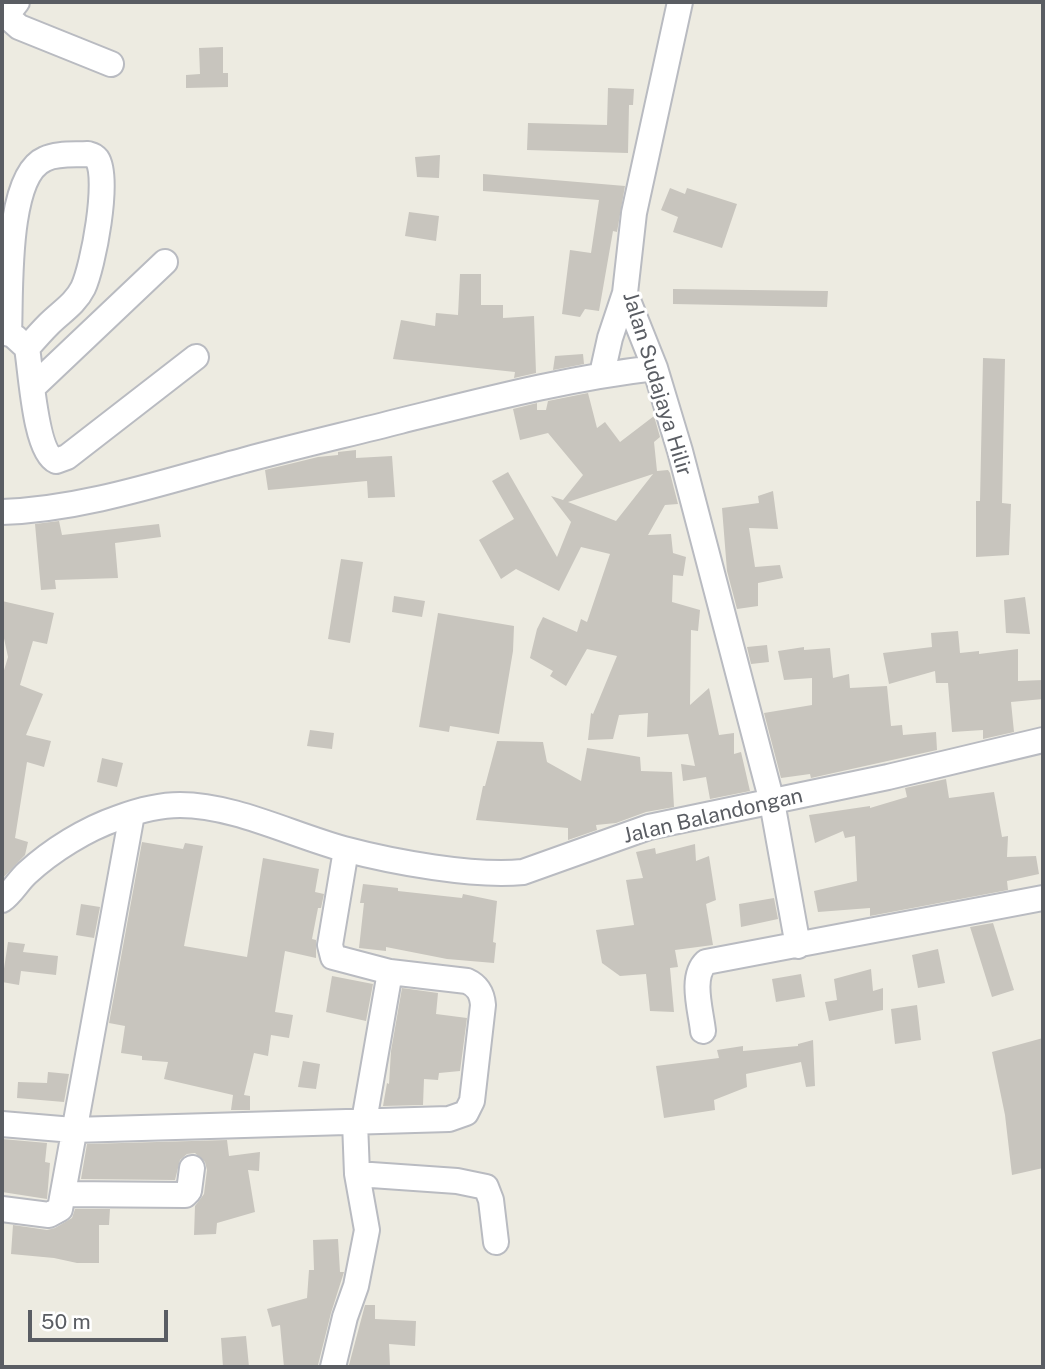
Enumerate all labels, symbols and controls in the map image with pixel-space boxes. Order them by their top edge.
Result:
street label: Jalan Sudajaya Hilir [617,289,697,479]
street label: Jalan Balandongan [621,783,805,849]
scale bar [32,1296,172,1340]
text: 50 m [41,1309,91,1334]

